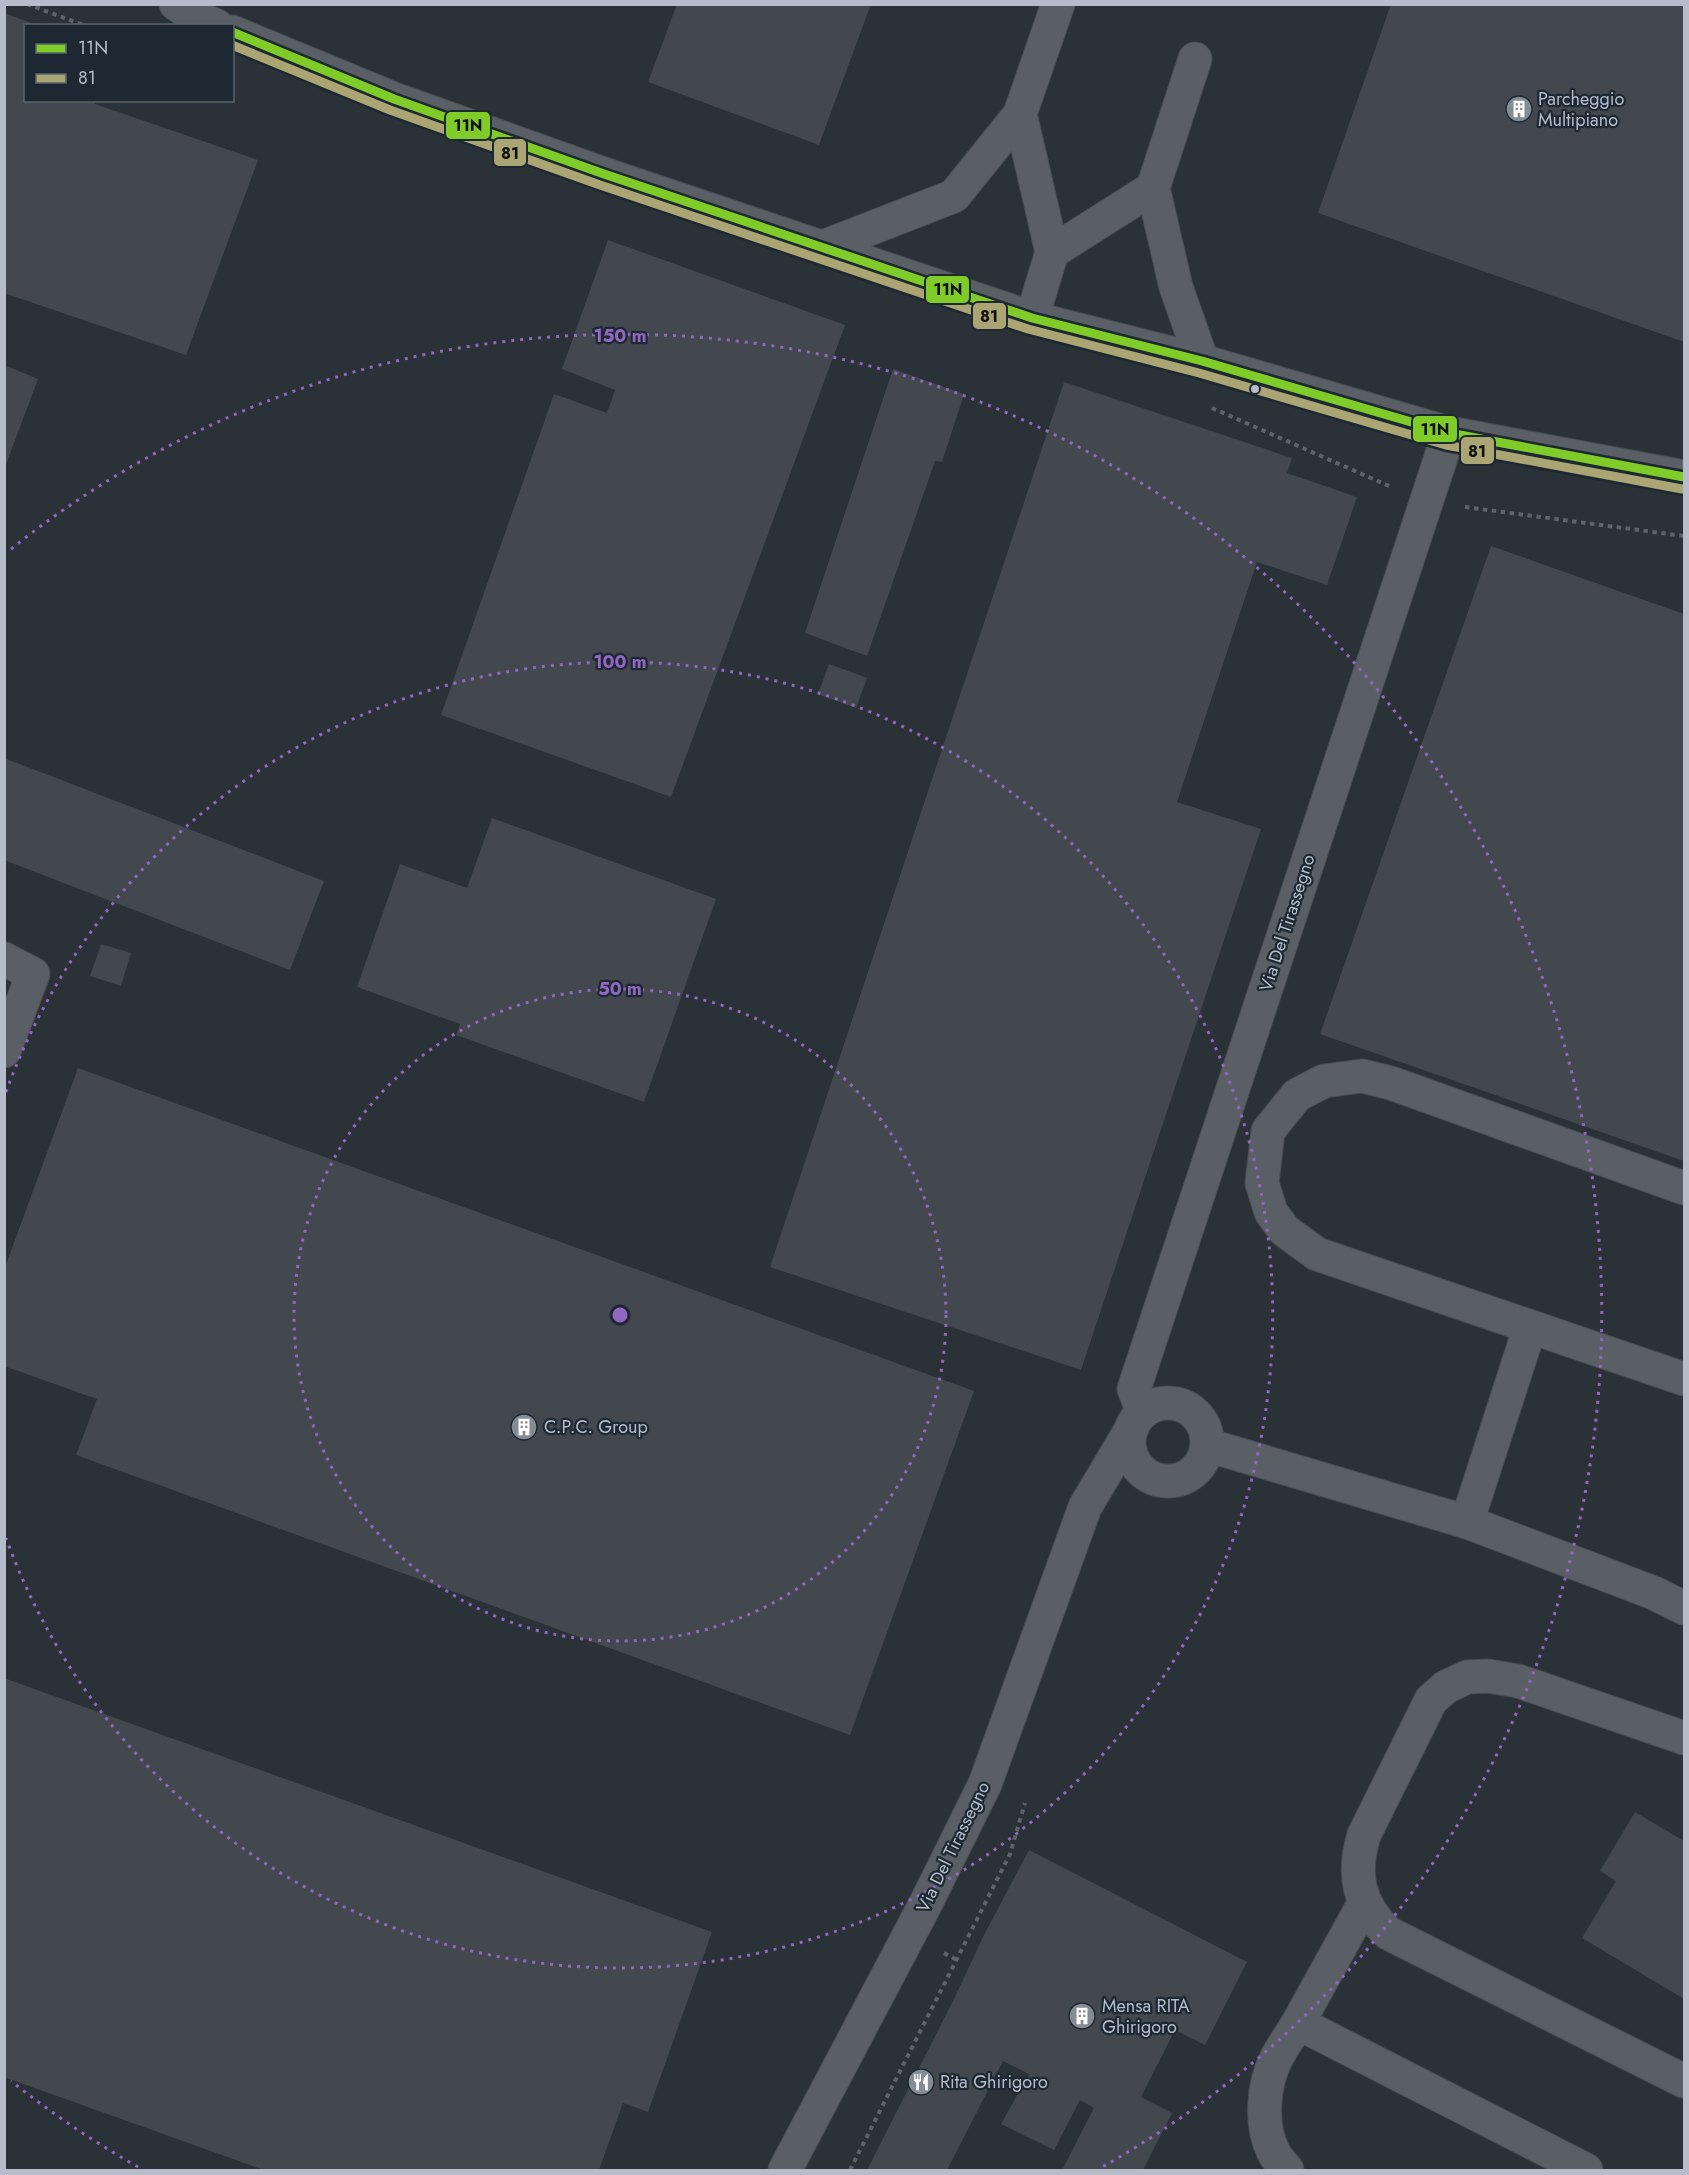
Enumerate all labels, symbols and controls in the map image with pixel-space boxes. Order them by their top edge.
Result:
legend [24,24,234,102]
text: 11N [78,35,108,61]
text: 81 [78,65,96,91]
place label: Parcheggio Multipiano [1538,86,1624,133]
building icon: Parcheggio Multipiano [1504,94,1534,124]
line badge: 11N [445,111,491,140]
text: 11N [454,114,483,137]
line badge: 81 [493,138,527,167]
text: 81 [501,142,519,165]
line badge: 11N [925,275,970,304]
text: 11N [934,278,963,301]
line badge: 81 [972,302,1007,330]
text: 81 [980,305,998,328]
text: 150 m [594,323,646,349]
unlabelled marker [1249,383,1261,395]
line badge: 11N [1412,415,1458,443]
text: 11N [1421,418,1450,441]
line badge: 81 [1460,436,1495,465]
text: 81 [1468,440,1486,463]
text: 100 m [593,649,647,675]
street label: Via Del Tirassegno [1253,851,1321,995]
text: 50 m [598,976,642,1002]
centre of rings [610,1305,630,1325]
building icon: C.P.C. Group [509,1412,539,1442]
place label: C.P.C. Group [544,1414,648,1440]
street label: Via Del Tirassegno [910,1777,996,1917]
place label: Mensa RITA Ghirigoro [1102,1993,1190,2040]
building icon: Mensa RITA Ghirigoro [1067,2001,1097,2031]
restaurant icon: Rita Ghirigoro [906,2067,936,2097]
place label: Rita Ghirigoro [940,2069,1048,2095]

